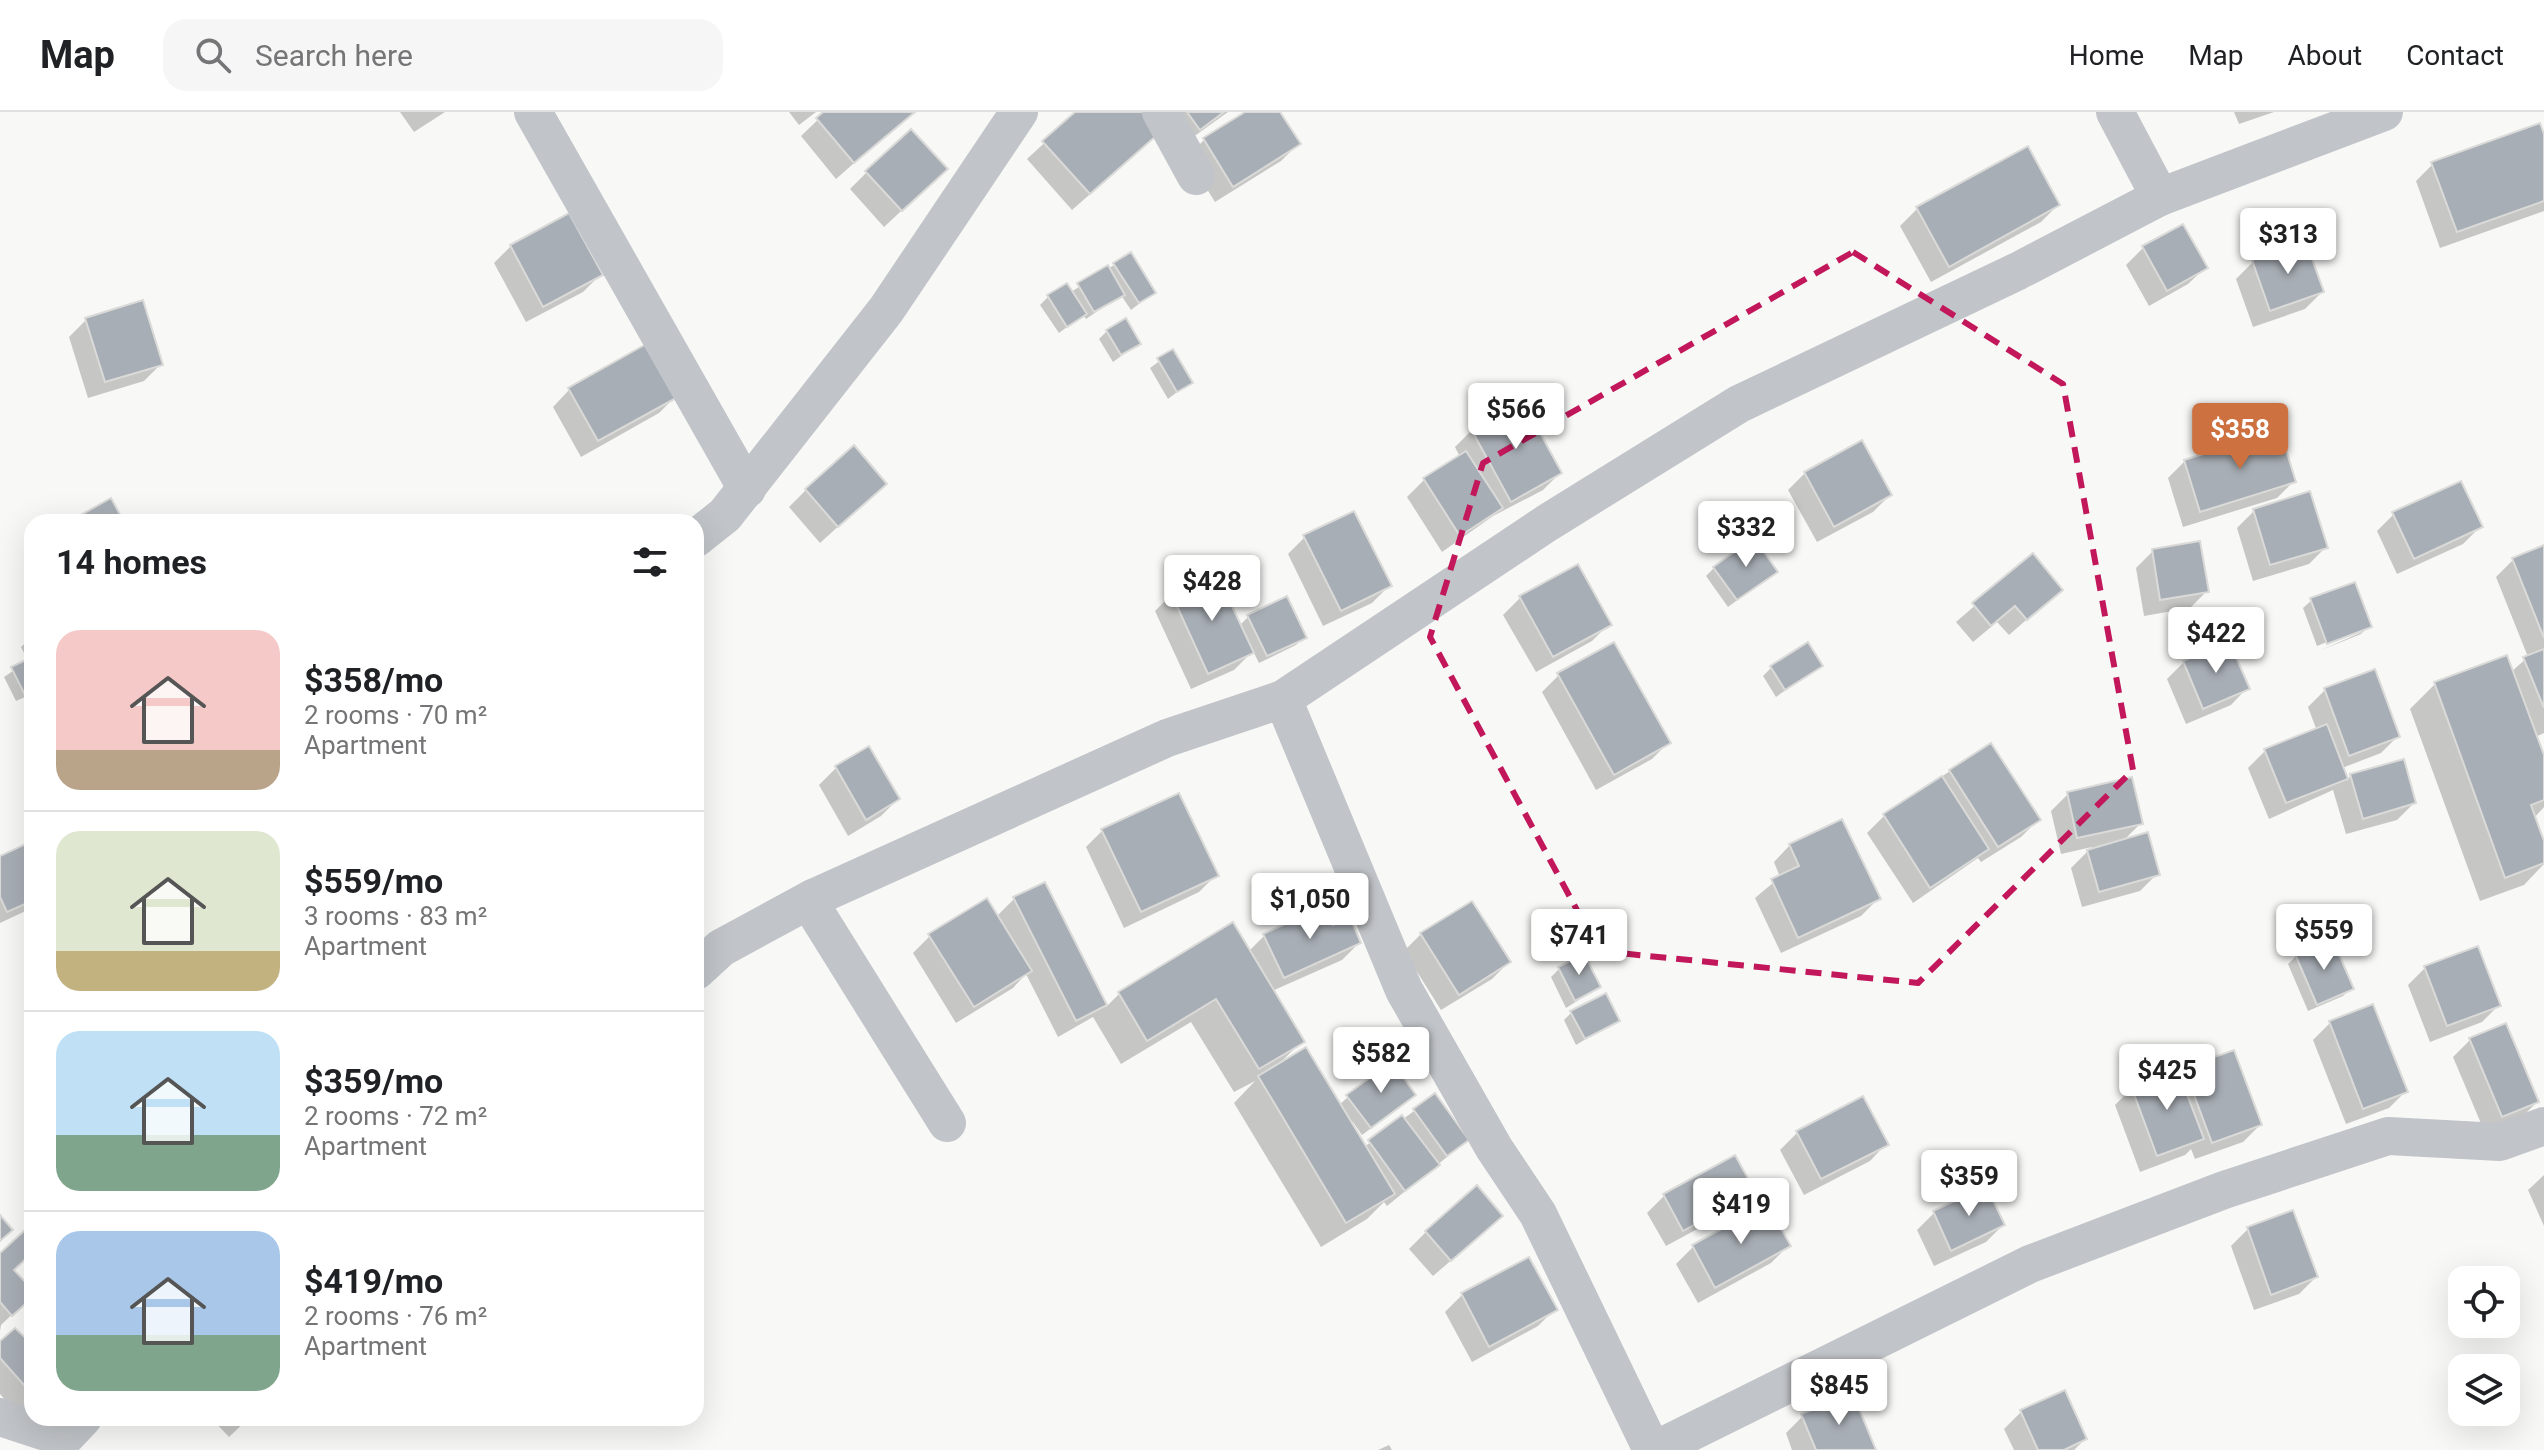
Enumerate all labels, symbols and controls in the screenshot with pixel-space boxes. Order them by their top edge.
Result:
search box [163,19,723,91]
text: Map [40,33,115,77]
icon: search [191,33,235,77]
text: Search here [255,38,413,73]
text: Home [2069,39,2144,72]
text: Map [2188,39,2244,72]
text: About [2288,39,2362,72]
text: Contact [2406,39,2504,72]
pin: $313 [2241,208,2335,276]
text: $313 [2258,219,2318,249]
pin: $566 [1469,383,1563,451]
text: $566 [1486,394,1546,424]
pin: $358 [2193,403,2287,471]
text: $358 [2210,414,2270,444]
pin: $332 [1699,501,1793,569]
text: $332 [1716,512,1776,542]
icon: filters [628,540,672,584]
text: 14 homes [56,542,207,582]
pin: $428 [1165,555,1259,623]
text: $428 [1182,566,1242,596]
pin: $422 [2169,607,2263,675]
text: $422 [2186,618,2246,648]
text: $358/mo [304,660,443,700]
icon: home [120,662,216,758]
text: 2 rooms · 70 m² [304,700,487,730]
text: Apartment [304,730,427,760]
text: $559/mo [304,861,443,901]
icon: home [120,863,216,959]
pin: $1,050 [1245,873,1375,941]
text: $1,050 [1270,884,1350,914]
text: 3 rooms · 83 m² [304,901,487,931]
pin: $559 [2277,904,2371,972]
pin: $741 [1532,909,1626,977]
text: $559 [2294,915,2354,945]
text: $741 [1549,920,1609,950]
text: Apartment [304,931,427,961]
pin: $582 [1334,1027,1428,1095]
text: $582 [1351,1038,1411,1068]
pin: $425 [2120,1044,2214,1112]
text: $425 [2137,1055,2197,1085]
text: $359/mo [304,1061,443,1101]
icon: home [120,1063,216,1159]
text: 2 rooms · 72 m² [304,1101,487,1131]
text: Apartment [304,1131,427,1161]
pin: $359 [1922,1150,2016,1218]
text: $359 [1939,1161,1999,1191]
pin: $419 [1694,1178,1788,1246]
text: $419 [1711,1189,1771,1219]
text: $419/mo [304,1261,443,1301]
icon: home [120,1263,216,1359]
map controls [2448,1266,2520,1426]
button: locate [2448,1266,2520,1338]
text: 2 rooms · 76 m² [304,1301,487,1331]
text: Apartment [304,1331,427,1361]
button: layers [2448,1354,2520,1426]
pin: $845 [1792,1359,1886,1427]
text: $845 [1809,1370,1869,1400]

